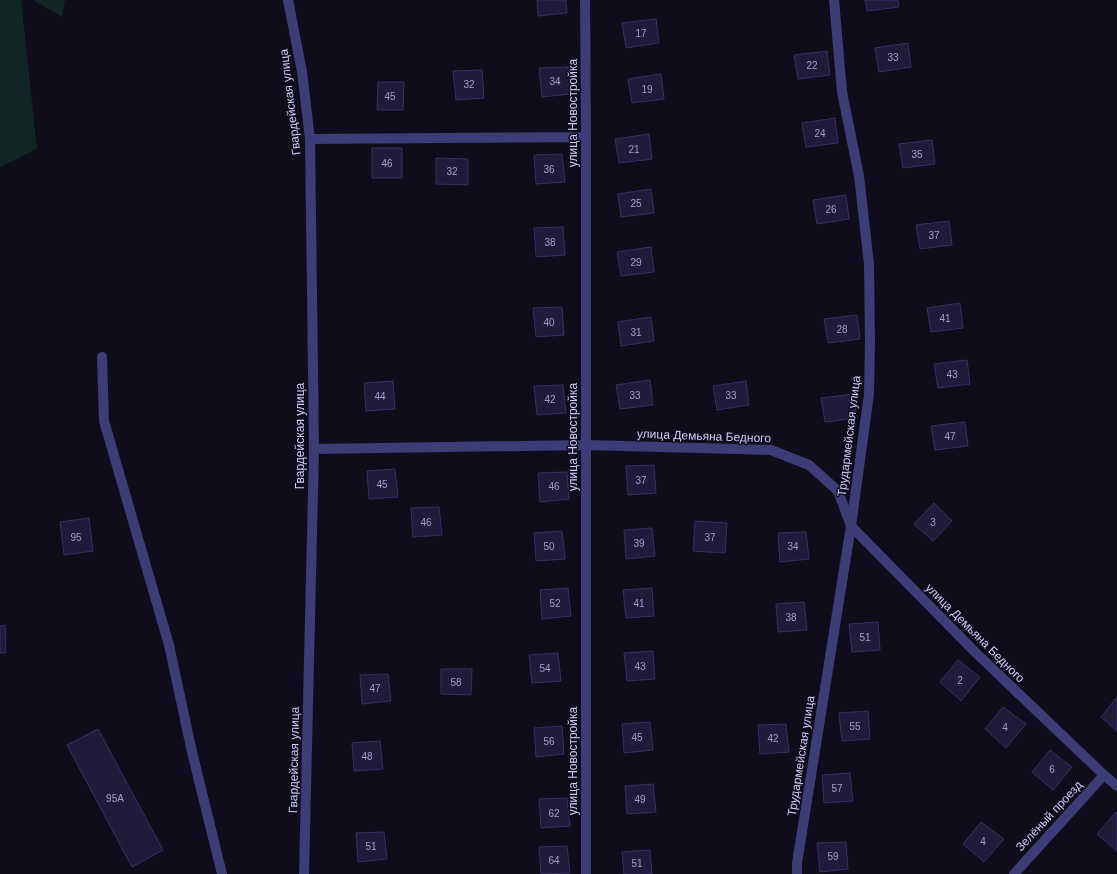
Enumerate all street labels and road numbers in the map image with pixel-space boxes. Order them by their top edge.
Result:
street label: Гвардейская улица [277,48,303,156]
street label: улица Новостройка [566,59,580,167]
street label: Трудармейская улица [835,374,863,497]
street label: Гвардейская улица [293,382,307,489]
street label: улица Новостройка [566,383,580,491]
street label: улица Демьяна Бедного [637,427,772,445]
street label: улица Демьяна Бедного [923,581,1028,686]
street label: Трудармейская улица [785,694,817,817]
street label: Гвардейская улица [286,706,302,813]
street label: улица Новостройка [566,707,580,815]
street label: Зелёный проезд [1013,778,1085,854]

